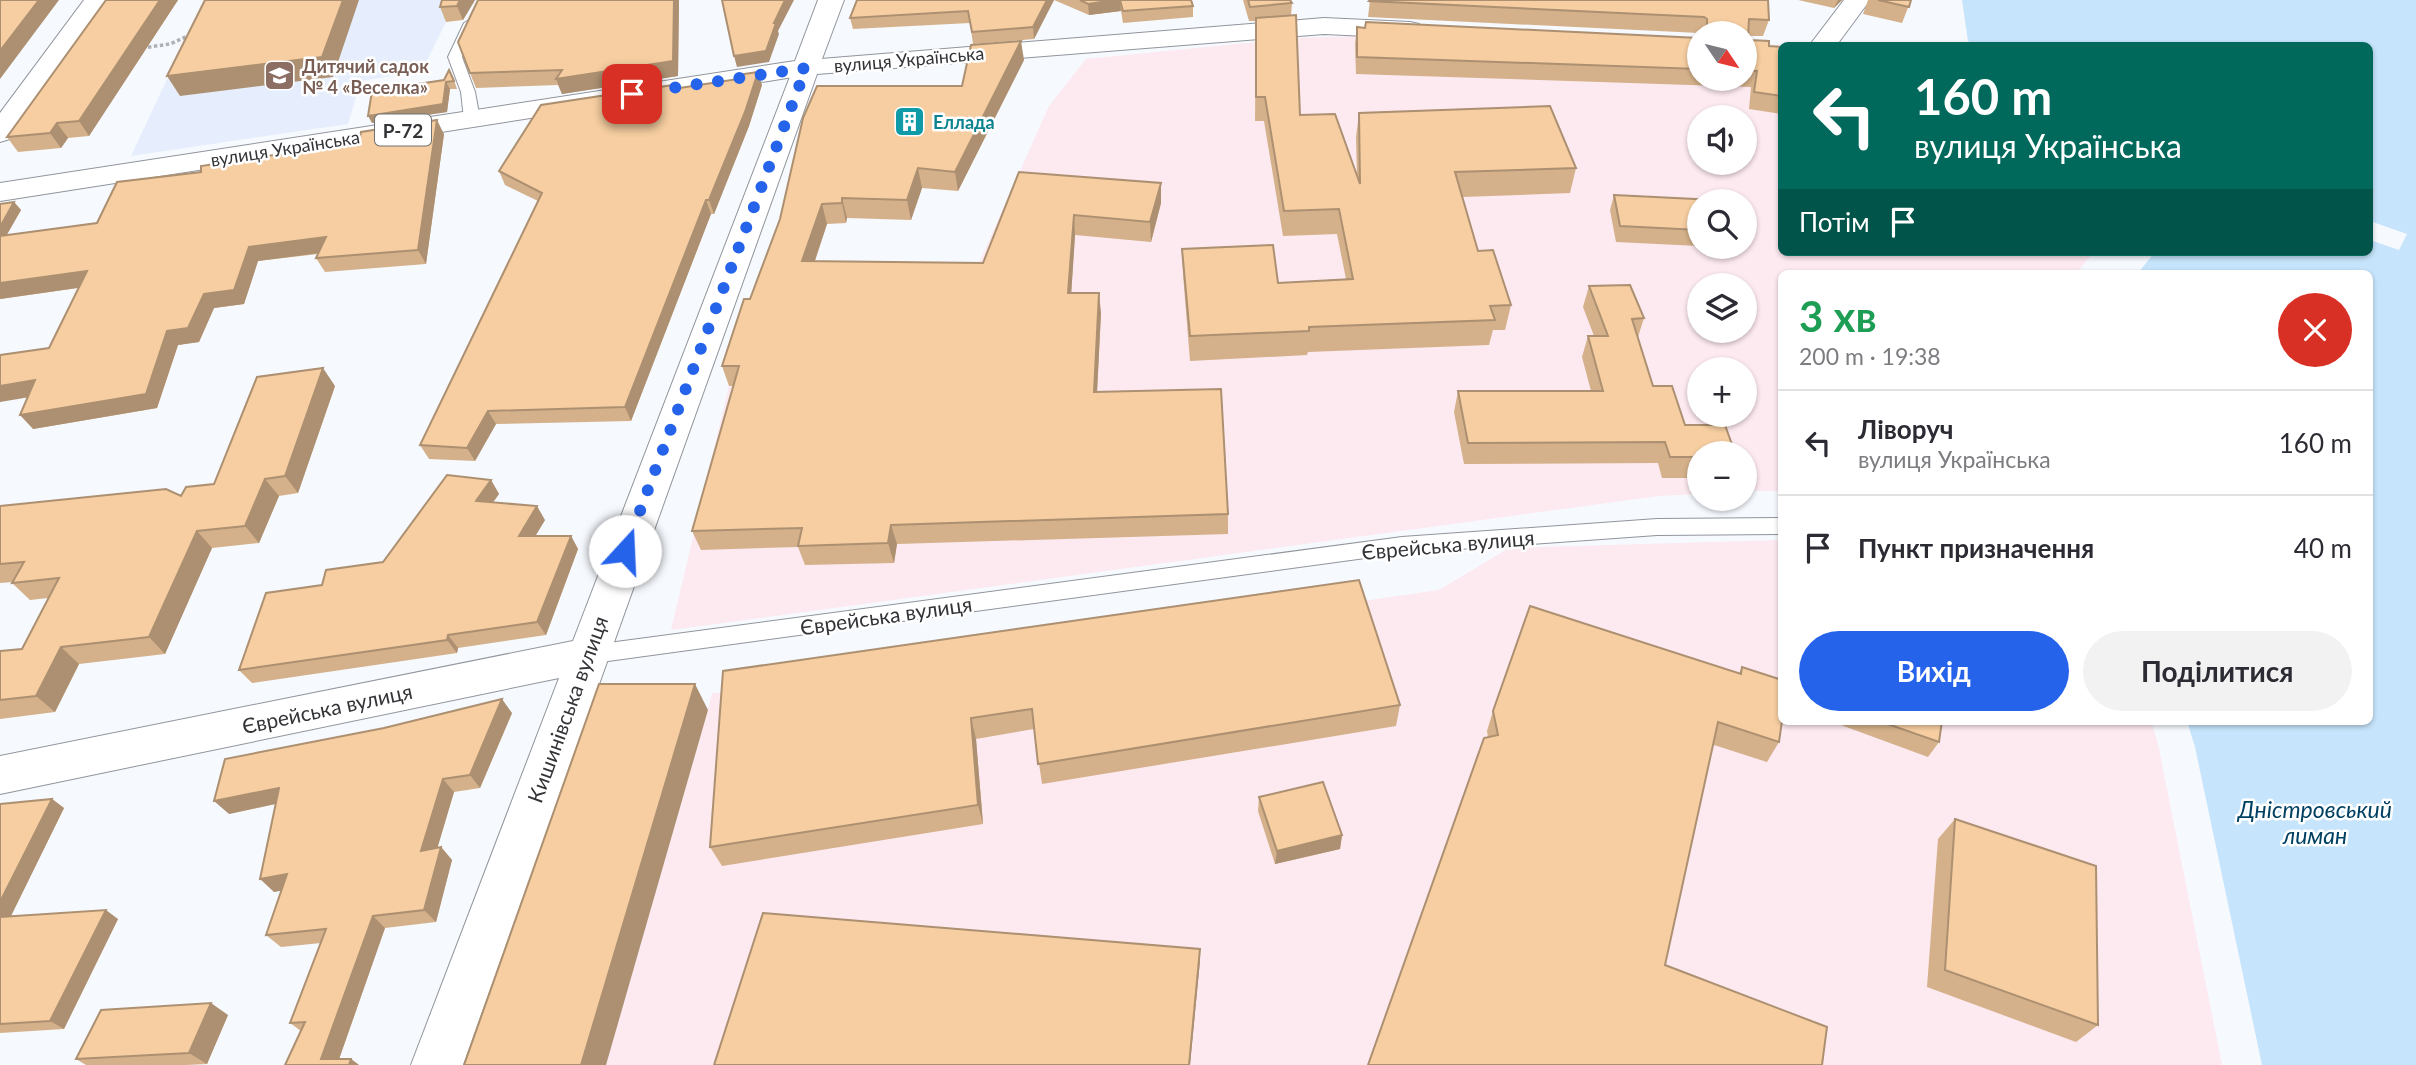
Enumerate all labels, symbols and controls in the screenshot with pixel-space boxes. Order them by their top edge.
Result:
north arrow [1687,21,1757,91]
map controls [1687,21,1757,511]
street label: вулиця Українська [833,41,985,77]
place label: Дитячий садок № 4 «Веселка» [302,55,429,98]
school or university icon: Дитячий садок № 4 «Веселка» [262,59,296,93]
pin [602,64,662,124]
text: 160 m [1914,67,2052,125]
icon: left [1799,70,1890,161]
icon: arrive [613,75,651,113]
building icon: Еллада [893,105,927,139]
button: sound [1687,105,1757,175]
place label: Еллада [933,111,995,133]
road number: Р-72 [375,114,431,146]
street label: вулиця Українська [209,125,361,171]
text: вулиця Українська [1914,126,2182,165]
button: search [1687,189,1757,259]
icon: arrive [1884,203,1922,241]
text: Потім [1799,206,1870,238]
button: layers [1687,273,1757,343]
text: 3 хв [1799,291,1877,341]
button: close [2278,293,2352,367]
text: 200 m · 19:38 [1799,342,1941,370]
button: + [1687,357,1757,427]
text: Ліворуч [1858,413,1954,445]
icon: left [1799,424,1837,462]
text: 160 m [2279,427,2352,459]
button: − [1687,441,1757,511]
text: вулиця Українська [1858,445,2051,473]
position arrow [588,514,662,588]
street label: Єврейська вулиця [1360,524,1536,564]
icon: arrive [1799,529,1837,567]
text: Пункт призначення [1858,532,2094,564]
text: 40 m [2294,532,2352,564]
street label: Єврейська вулиця [798,591,974,639]
street label: Кишинівська вулиця [522,612,612,806]
button: Вихід [1799,631,2069,711]
button: Поділитися [2083,631,2352,711]
street label: Єврейська вулиця [240,678,414,738]
water label: Дністровський лиман [2236,795,2392,849]

